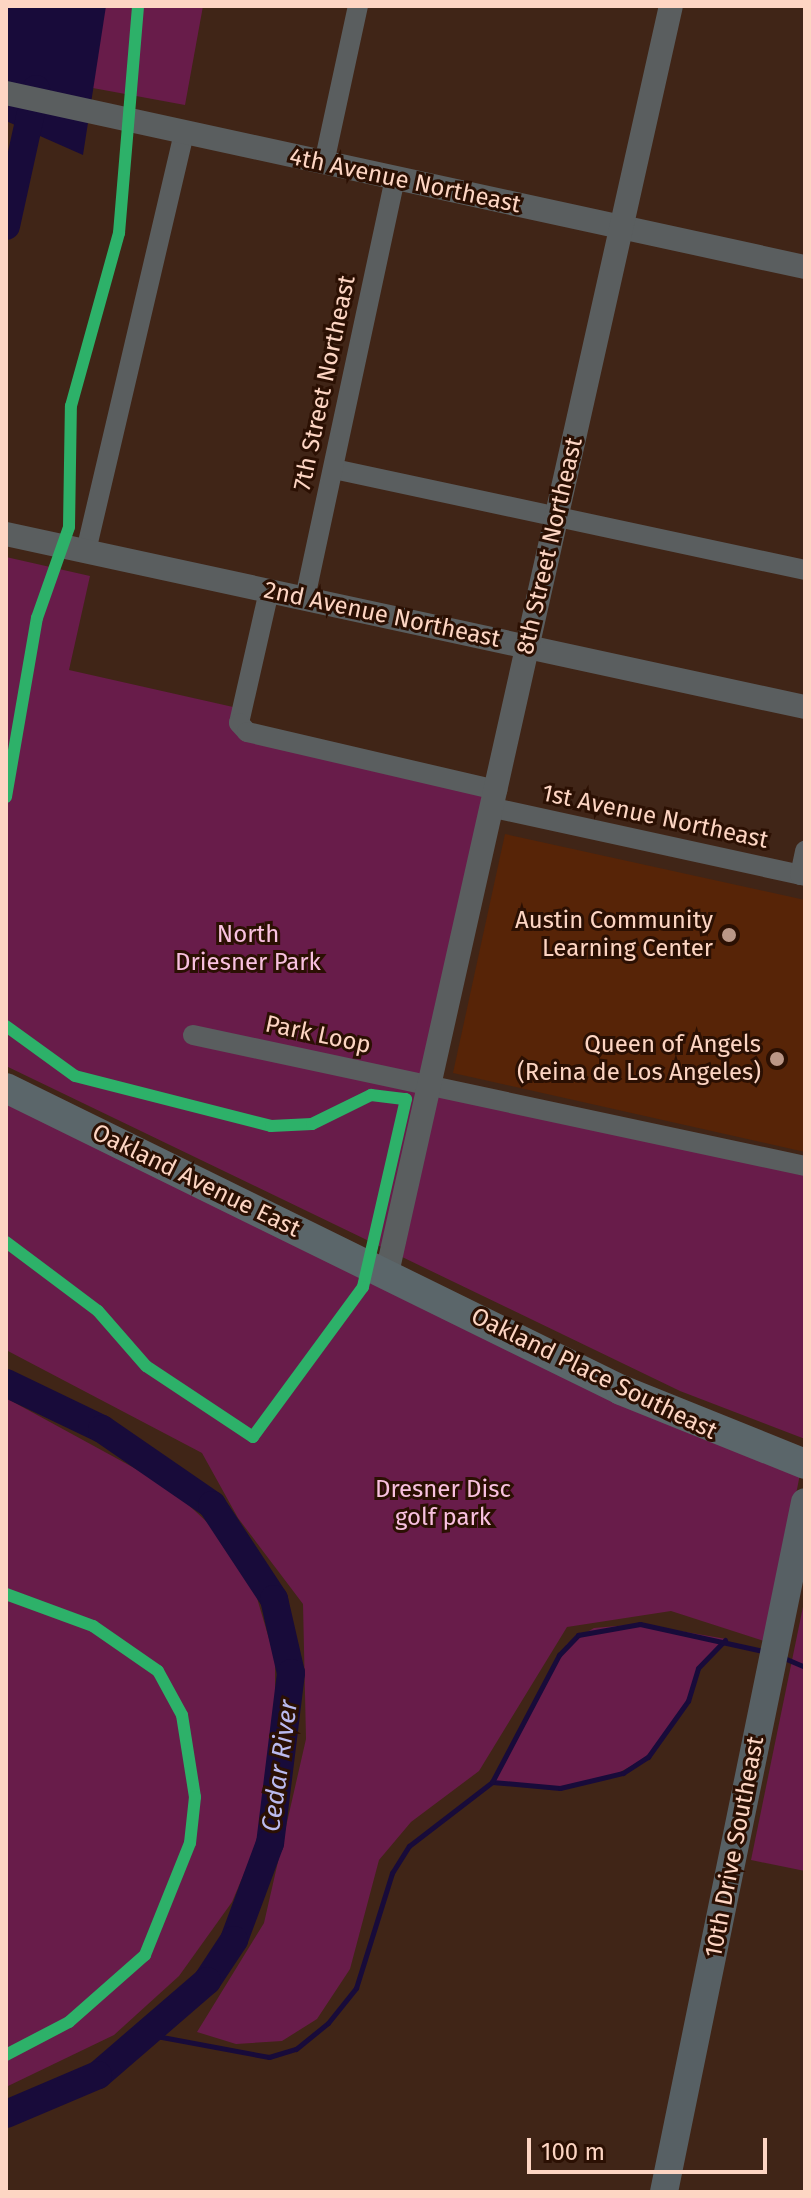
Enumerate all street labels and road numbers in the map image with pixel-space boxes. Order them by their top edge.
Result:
street label: 4th Avenue Northeast [287,142,523,220]
street label: 7th Street Northeast [288,273,362,493]
street label: 8th Street Northeast [511,435,589,657]
street label: 2nd Avenue Northeast [261,576,503,654]
street label: 1st Avenue Northeast [539,779,771,855]
street label: Park Loop [263,1010,373,1060]
street label: Oakland Avenue East [87,1118,305,1244]
street label: Oakland Place Southeast [466,1302,722,1446]
street label: 10th Drive Southeast [699,1734,771,1960]

